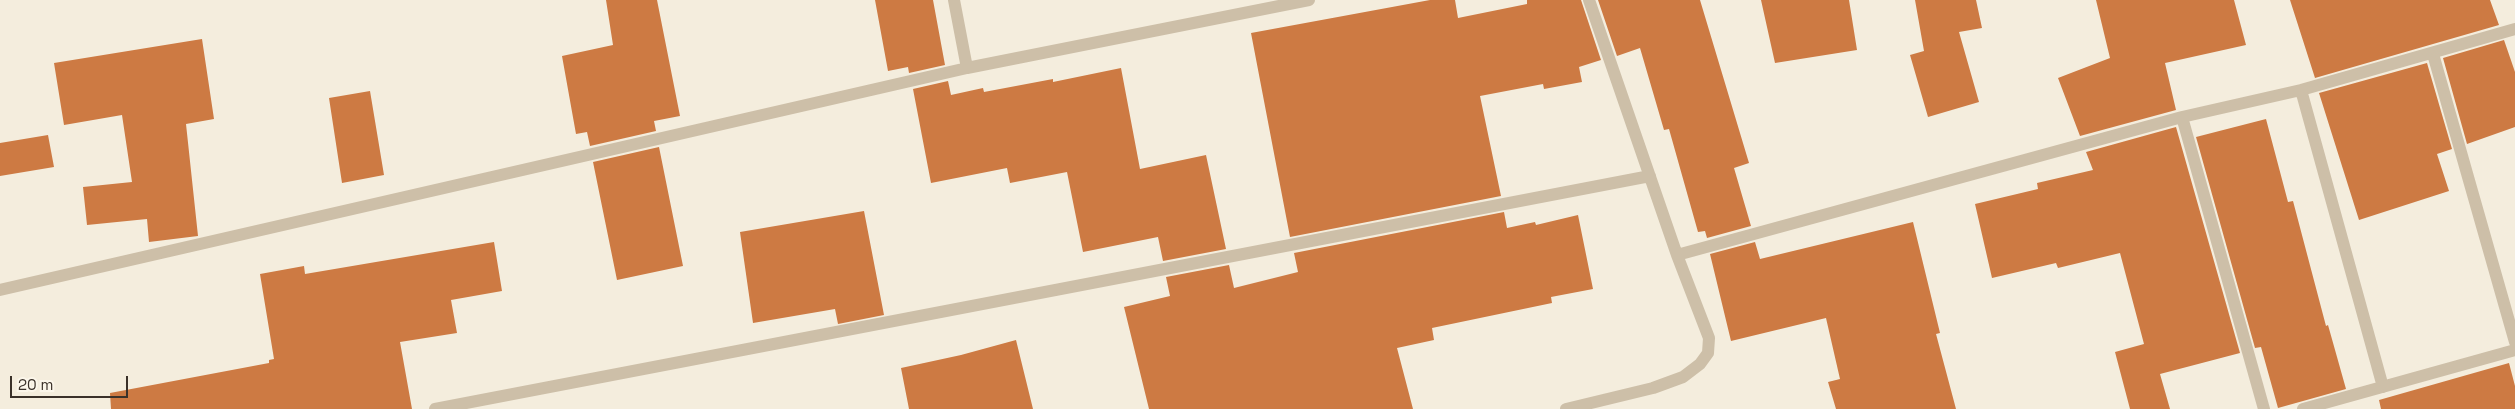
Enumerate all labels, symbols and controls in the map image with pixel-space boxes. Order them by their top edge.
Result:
scale bar [12,366,130,398]
text: 20 m [18,375,53,394]

